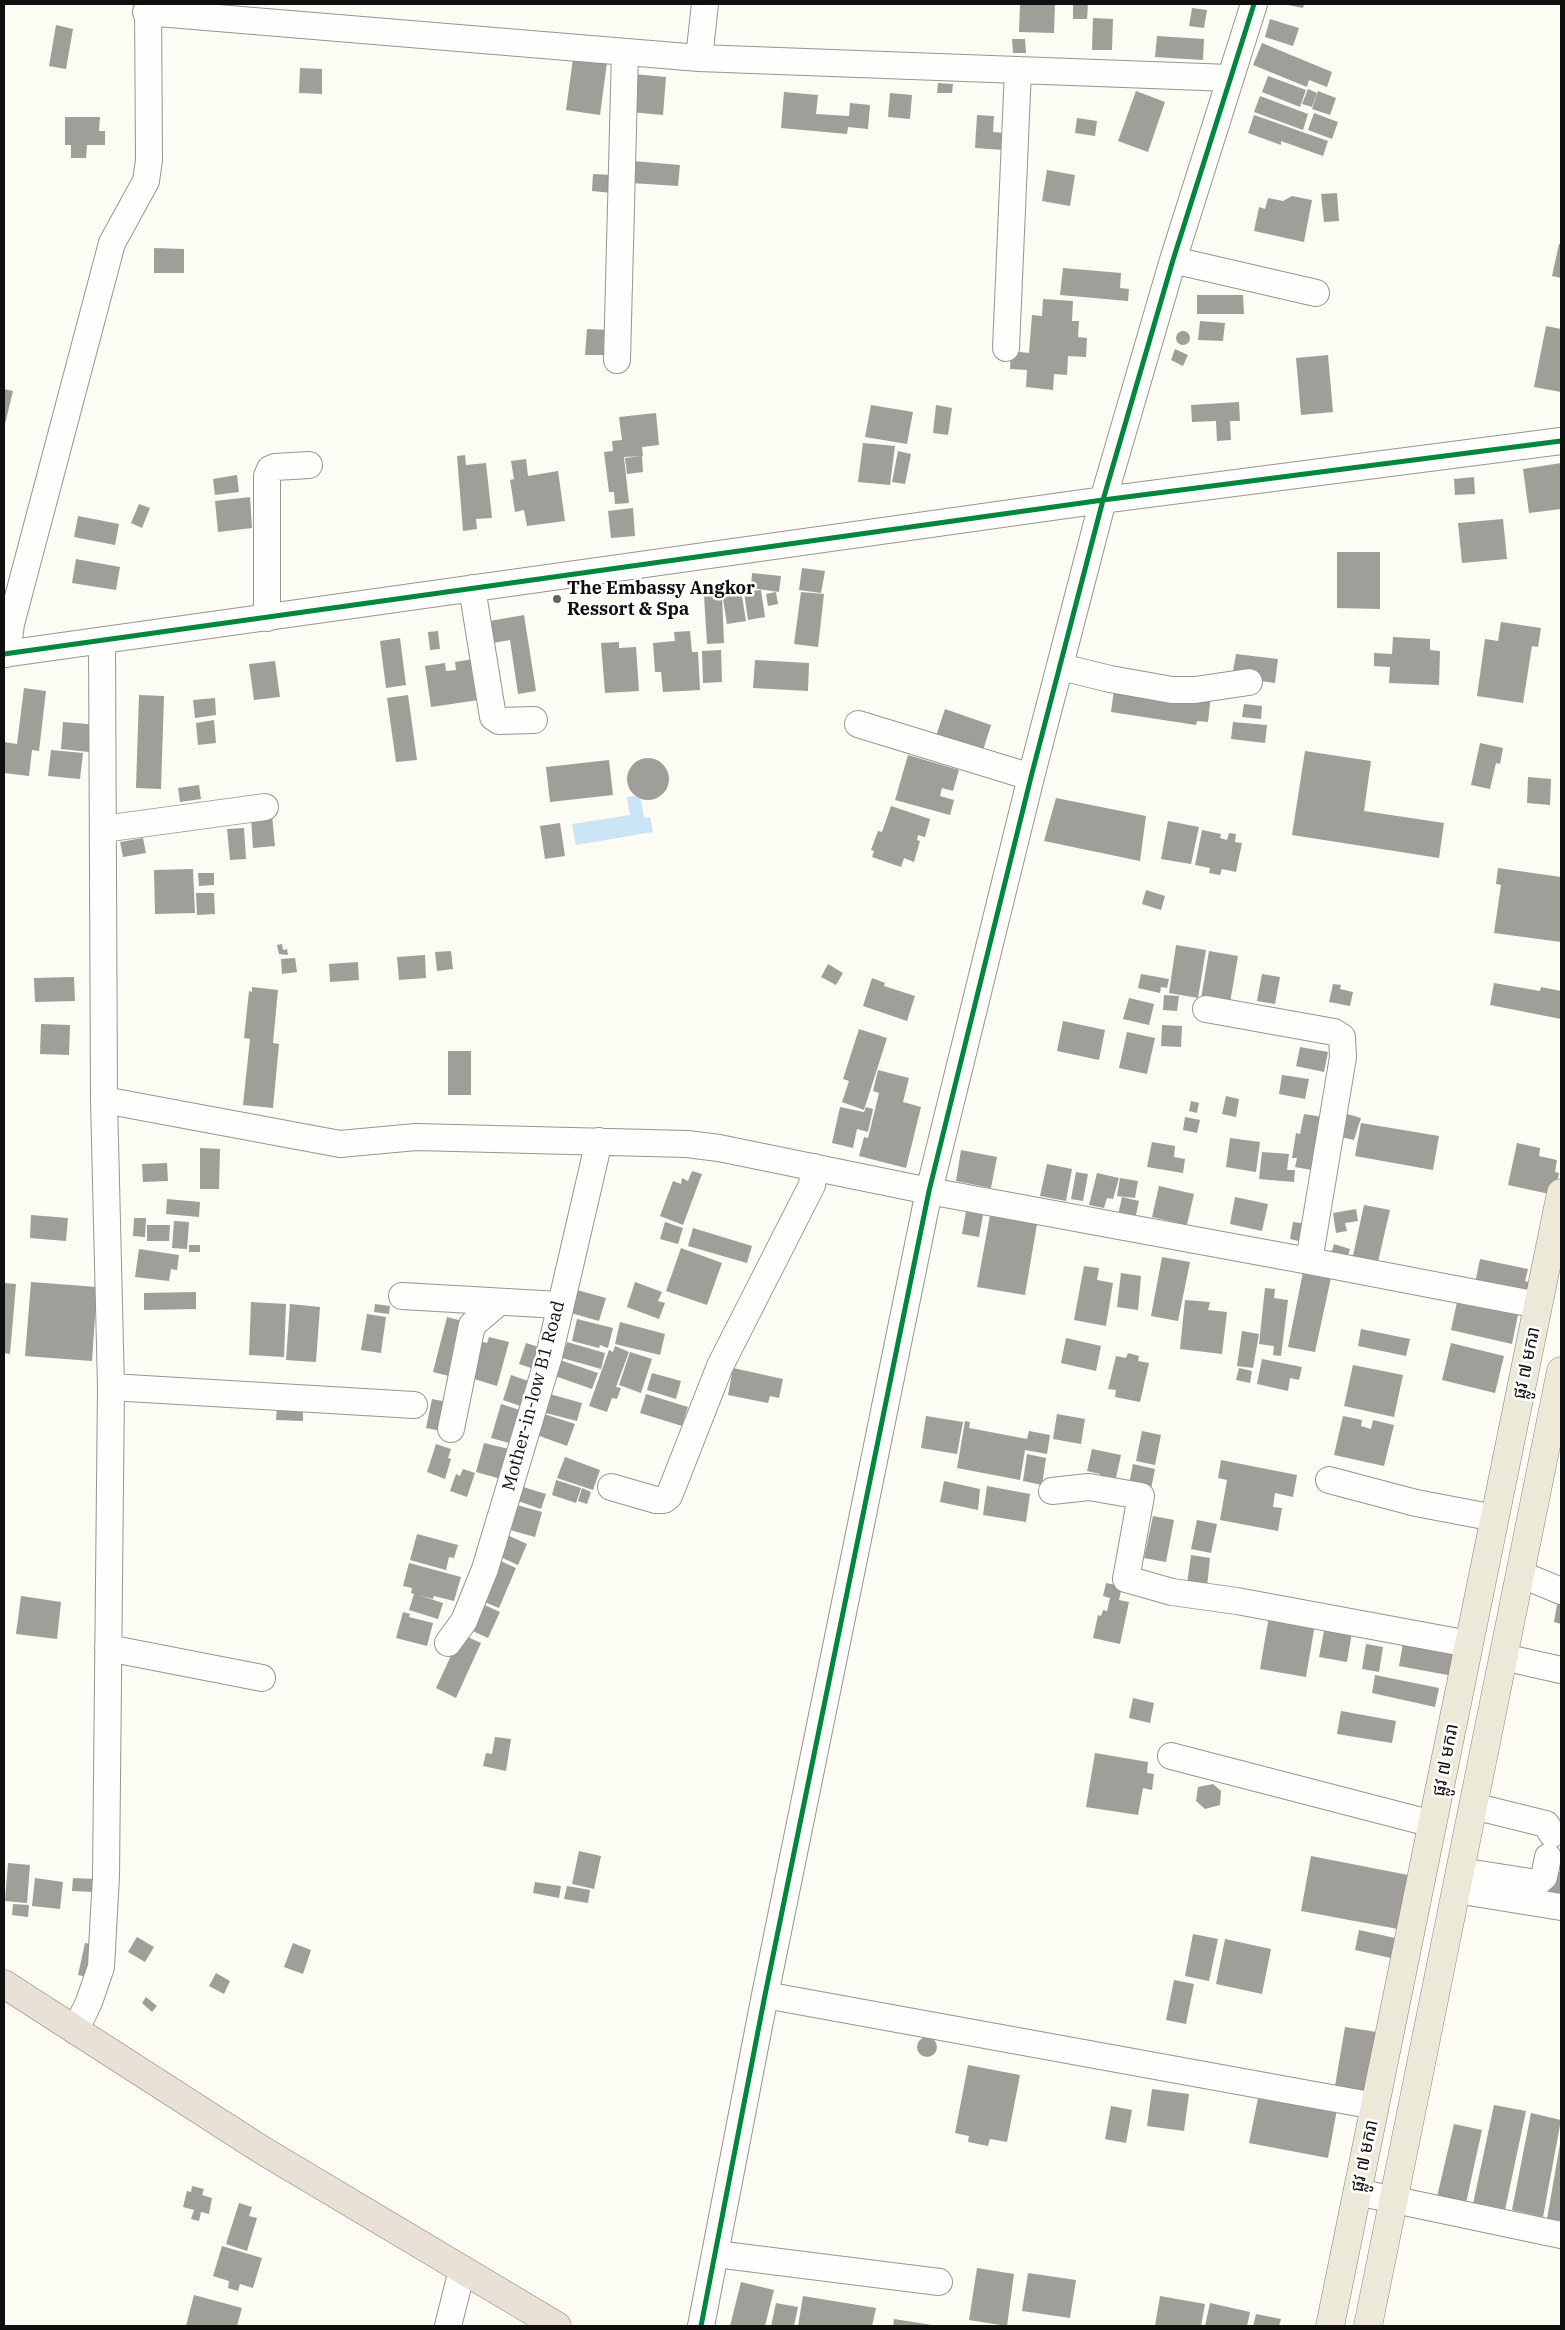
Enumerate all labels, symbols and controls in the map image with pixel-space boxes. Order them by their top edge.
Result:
place label: The Embassy Angkor Ressort & Spa [567,578,755,620]
marker: The Embassy Angkor Ressort & Spa [551,593,563,605]
street label: Mother-in-low B1 Road [498,1299,570,1493]
street label: ផ្លូវ ៧ មករា [1509,1325,1545,1401]
street label: ផ្លូវ ៧ មករា [1428,1722,1464,1798]
street label: ផ្លូវ ៧ មករា [1347,2118,1383,2194]

